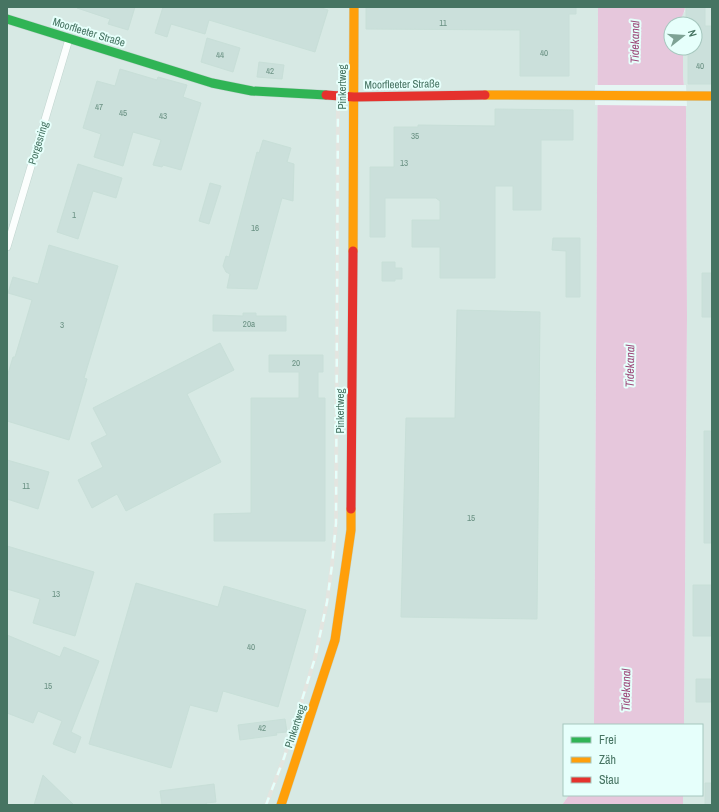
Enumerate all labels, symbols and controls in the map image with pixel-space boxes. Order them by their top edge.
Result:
street label: Moorfleeter Straße [51,14,127,50]
north arrow [663,16,703,56]
house number: 11 [439,17,447,29]
water label: Tidekanal [627,20,643,64]
text: N [685,28,700,38]
house number: 40 [540,47,548,59]
house number: 44 [216,49,224,61]
house number: 40 [696,60,704,72]
street label: Pinkertweg [335,64,349,110]
house number: 42 [266,65,274,77]
street label: Moorfleeter Straße [364,76,440,92]
house number: 47 [95,101,103,113]
house number: 45 [119,107,127,119]
house number: 43 [159,110,167,122]
street label: Porgesring [25,120,51,166]
house number: 35 [411,130,419,142]
house number: 13 [400,157,408,169]
house number: 1 [72,209,76,221]
house number: 16 [251,222,259,234]
house number: 20a [243,318,255,330]
house number: 3 [60,319,64,331]
water label: Tidekanal [622,344,638,388]
house number: 20 [292,357,300,369]
street label: Pinkertweg [333,388,347,434]
house number: 11 [22,480,30,492]
house number: 15 [467,512,475,524]
house number: 13 [52,588,60,600]
house number: 40 [247,641,255,653]
water label: Tidekanal [618,668,634,712]
house number: 15 [44,680,52,692]
street label: Pinkertweg [281,702,309,750]
house number: 42 [258,722,266,734]
legend [563,724,703,796]
text: Frei [599,732,617,748]
text: Zäh [599,752,616,768]
text: Stau [599,772,619,788]

